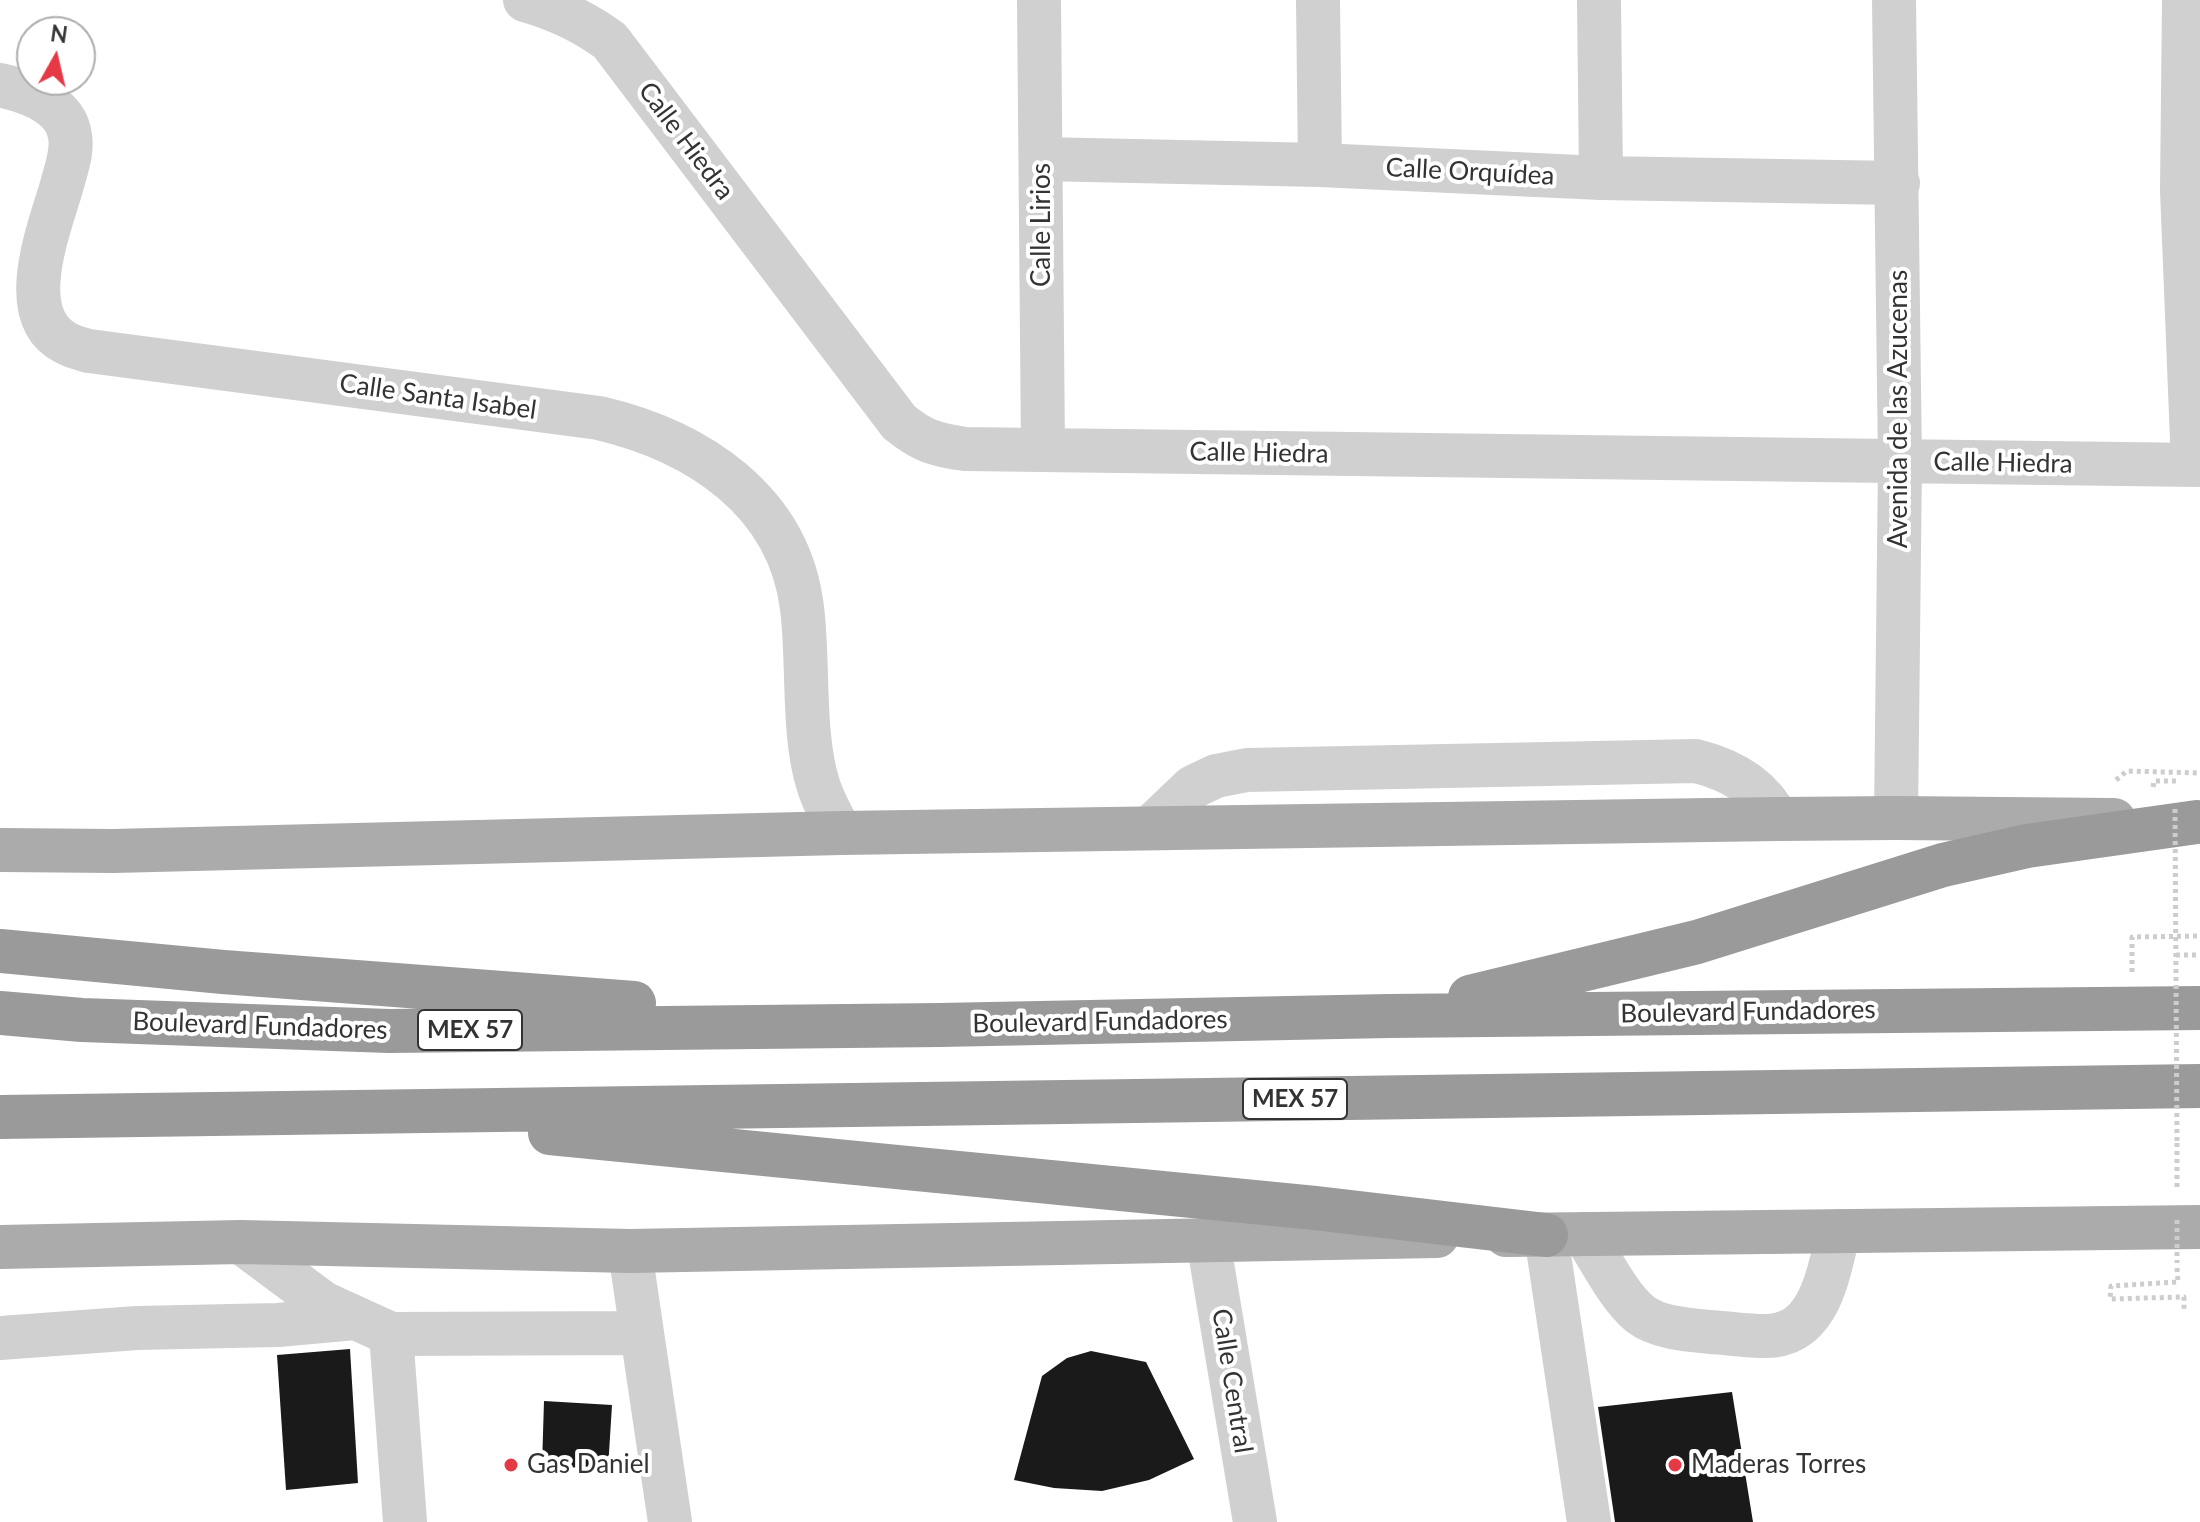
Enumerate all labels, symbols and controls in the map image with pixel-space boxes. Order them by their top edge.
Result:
north arrow [16,16,96,96]
text: N [49,19,69,48]
street label: Calle Hiedra [632,76,740,206]
street label: Calle Orquídea [1385,152,1555,192]
street label: Calle Lirios [1026,163,1058,287]
street label: Avenida de las Azucenas [1883,270,1915,548]
street label: Calle Santa Isabel [338,368,538,426]
street label: Calle Hiedra [1189,436,1329,470]
street label: Calle Hiedra [1933,446,2073,480]
street label: Boulevard Fundadores [1620,994,1876,1030]
street label: Boulevard Fundadores [972,1004,1228,1040]
street label: Boulevard Fundadores [132,1006,388,1046]
road number: MEX 57 [418,1010,522,1050]
road number: MEX 57 [1243,1079,1347,1119]
street label: Calle Central [1205,1307,1259,1455]
place label: Gas Daniel [527,1449,650,1481]
place label: Maderas Torres [1691,1449,1866,1481]
marker: Gas Daniel [502,1456,520,1474]
marker: Maderas Torres [1666,1456,1684,1474]

